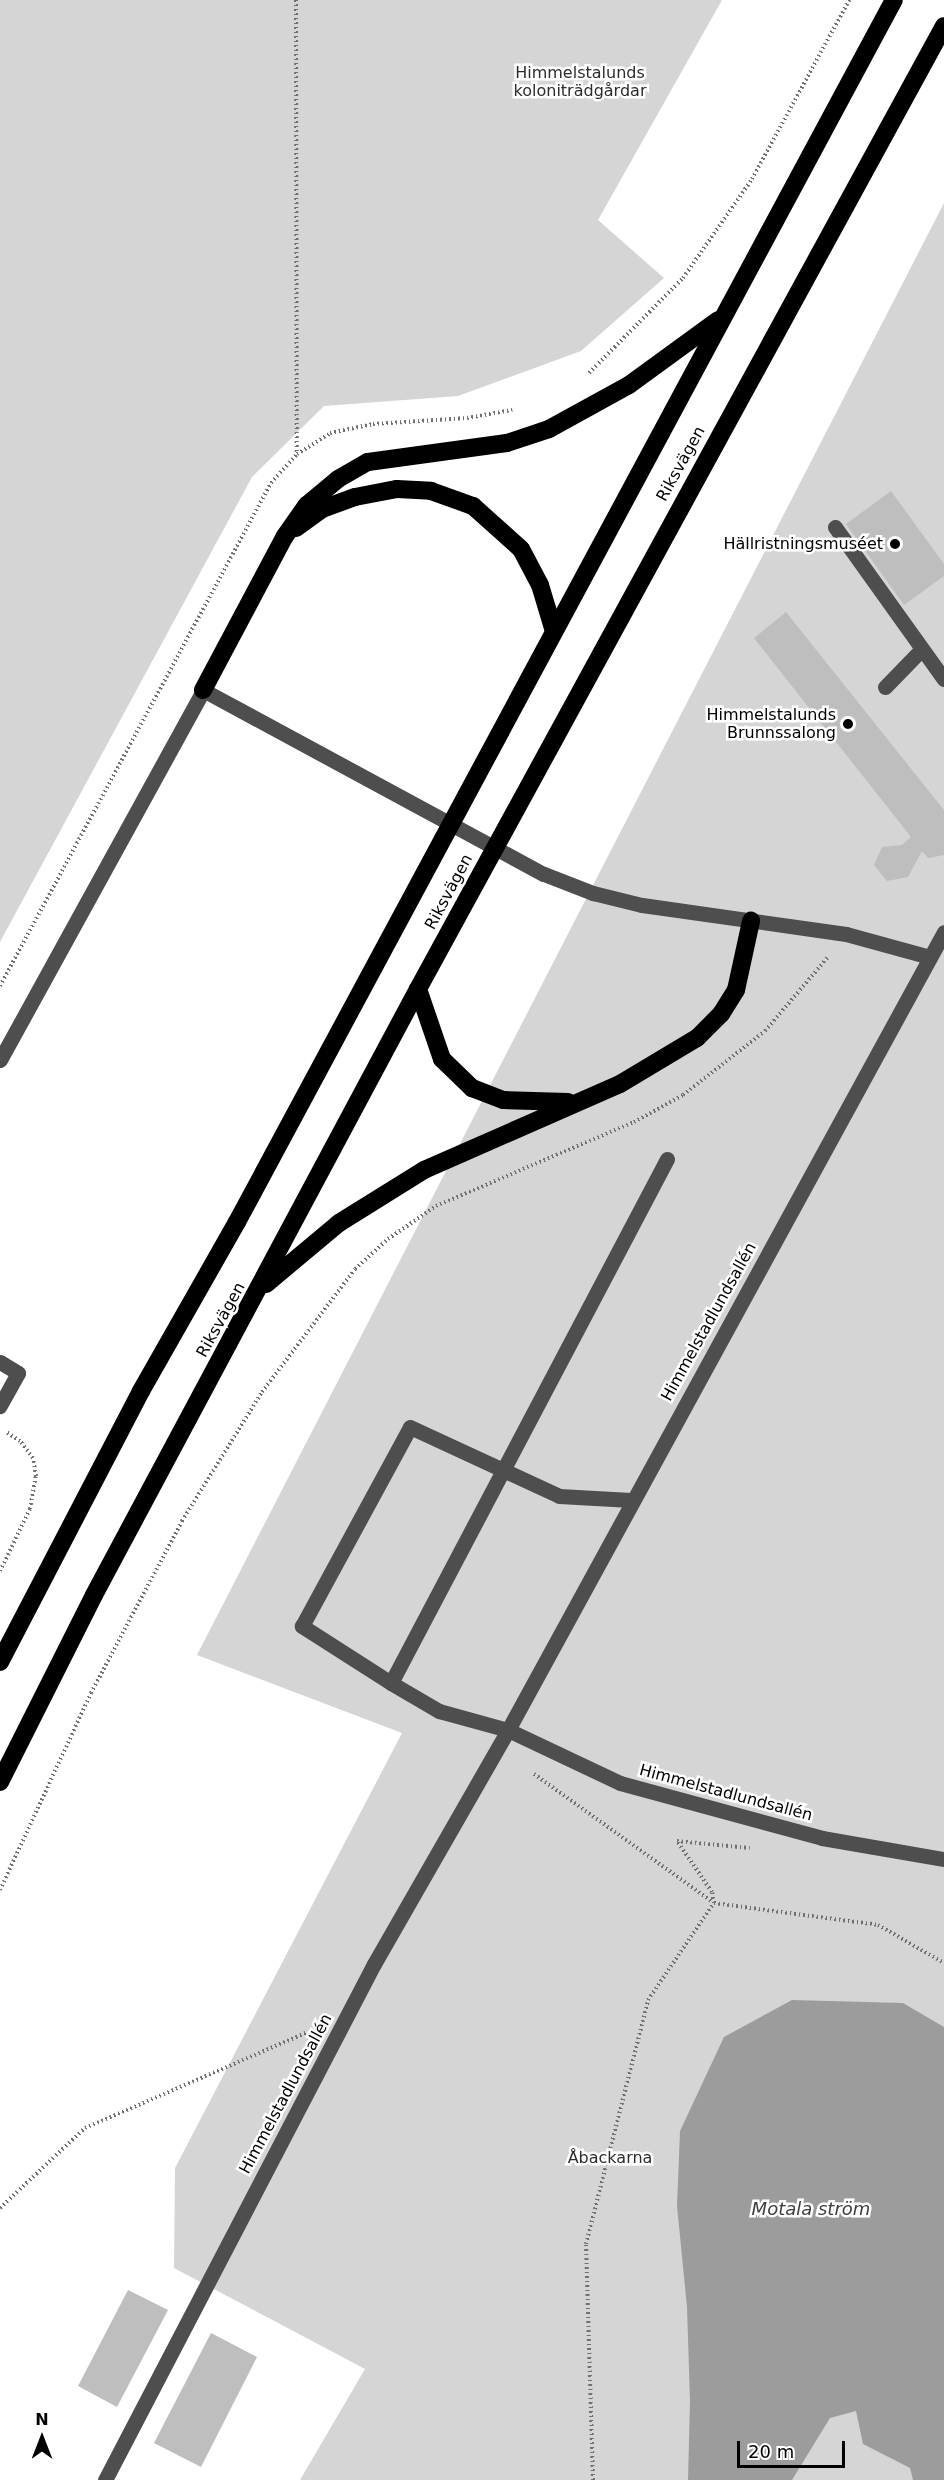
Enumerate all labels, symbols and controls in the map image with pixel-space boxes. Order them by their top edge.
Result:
park label: Himmelstalunds koloniträdgårdar [514,63,646,101]
street label: Riksvägen [653,423,709,505]
place label: Hällristningsmuséet [723,534,883,554]
marker: Hällristningsmuséet [888,537,902,551]
place label: Himmelstalunds Brunnssalong [706,705,836,743]
marker: Himmelstalunds Brunnssalong [841,717,855,731]
street label: Riksvägen [421,851,477,933]
street label: Himmelstadlundsallén [657,1239,761,1405]
street label: Riksvägen [193,1279,249,1361]
street label: Himmelstadlundsallén [637,1761,815,1825]
street label: Himmelstadlundsallén [236,2011,336,2177]
park label: Åbackarna [568,2148,652,2168]
water label: Motala ström [752,2198,870,2220]
north arrow [12,2408,72,2468]
text: N [35,2410,49,2429]
scale bar [740,2429,848,2467]
text: 20 m [748,2441,794,2462]

